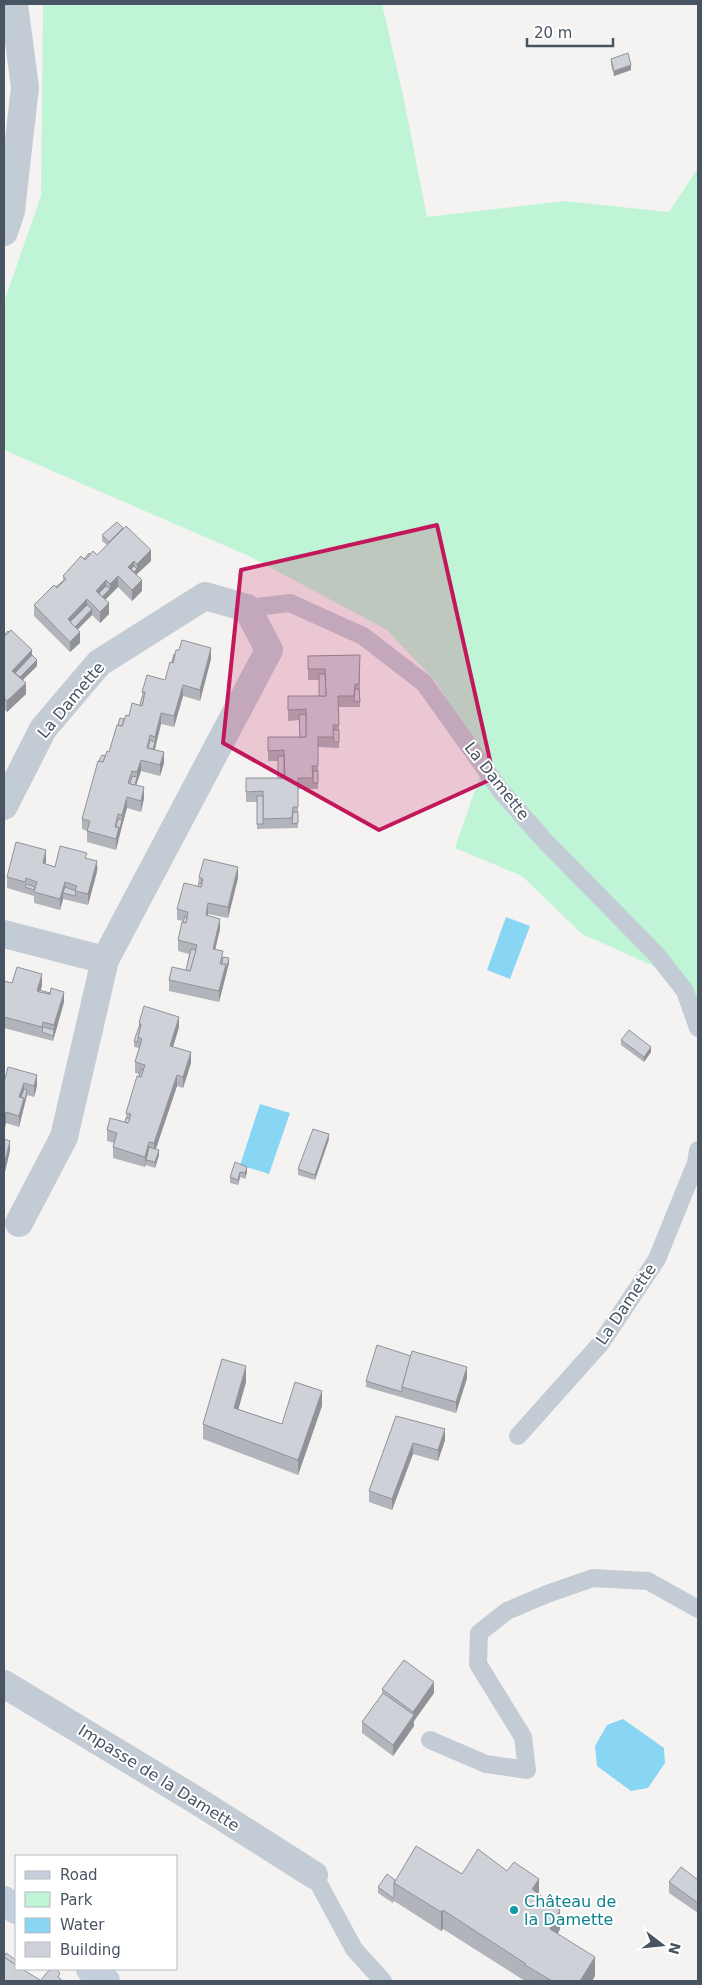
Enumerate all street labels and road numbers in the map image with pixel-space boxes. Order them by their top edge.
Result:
street label: La Damette [34,658,108,742]
street label: La Damette [461,738,533,824]
street label: La Damette [592,1260,660,1348]
street label: Impasse de la Damette [75,1721,243,1835]

